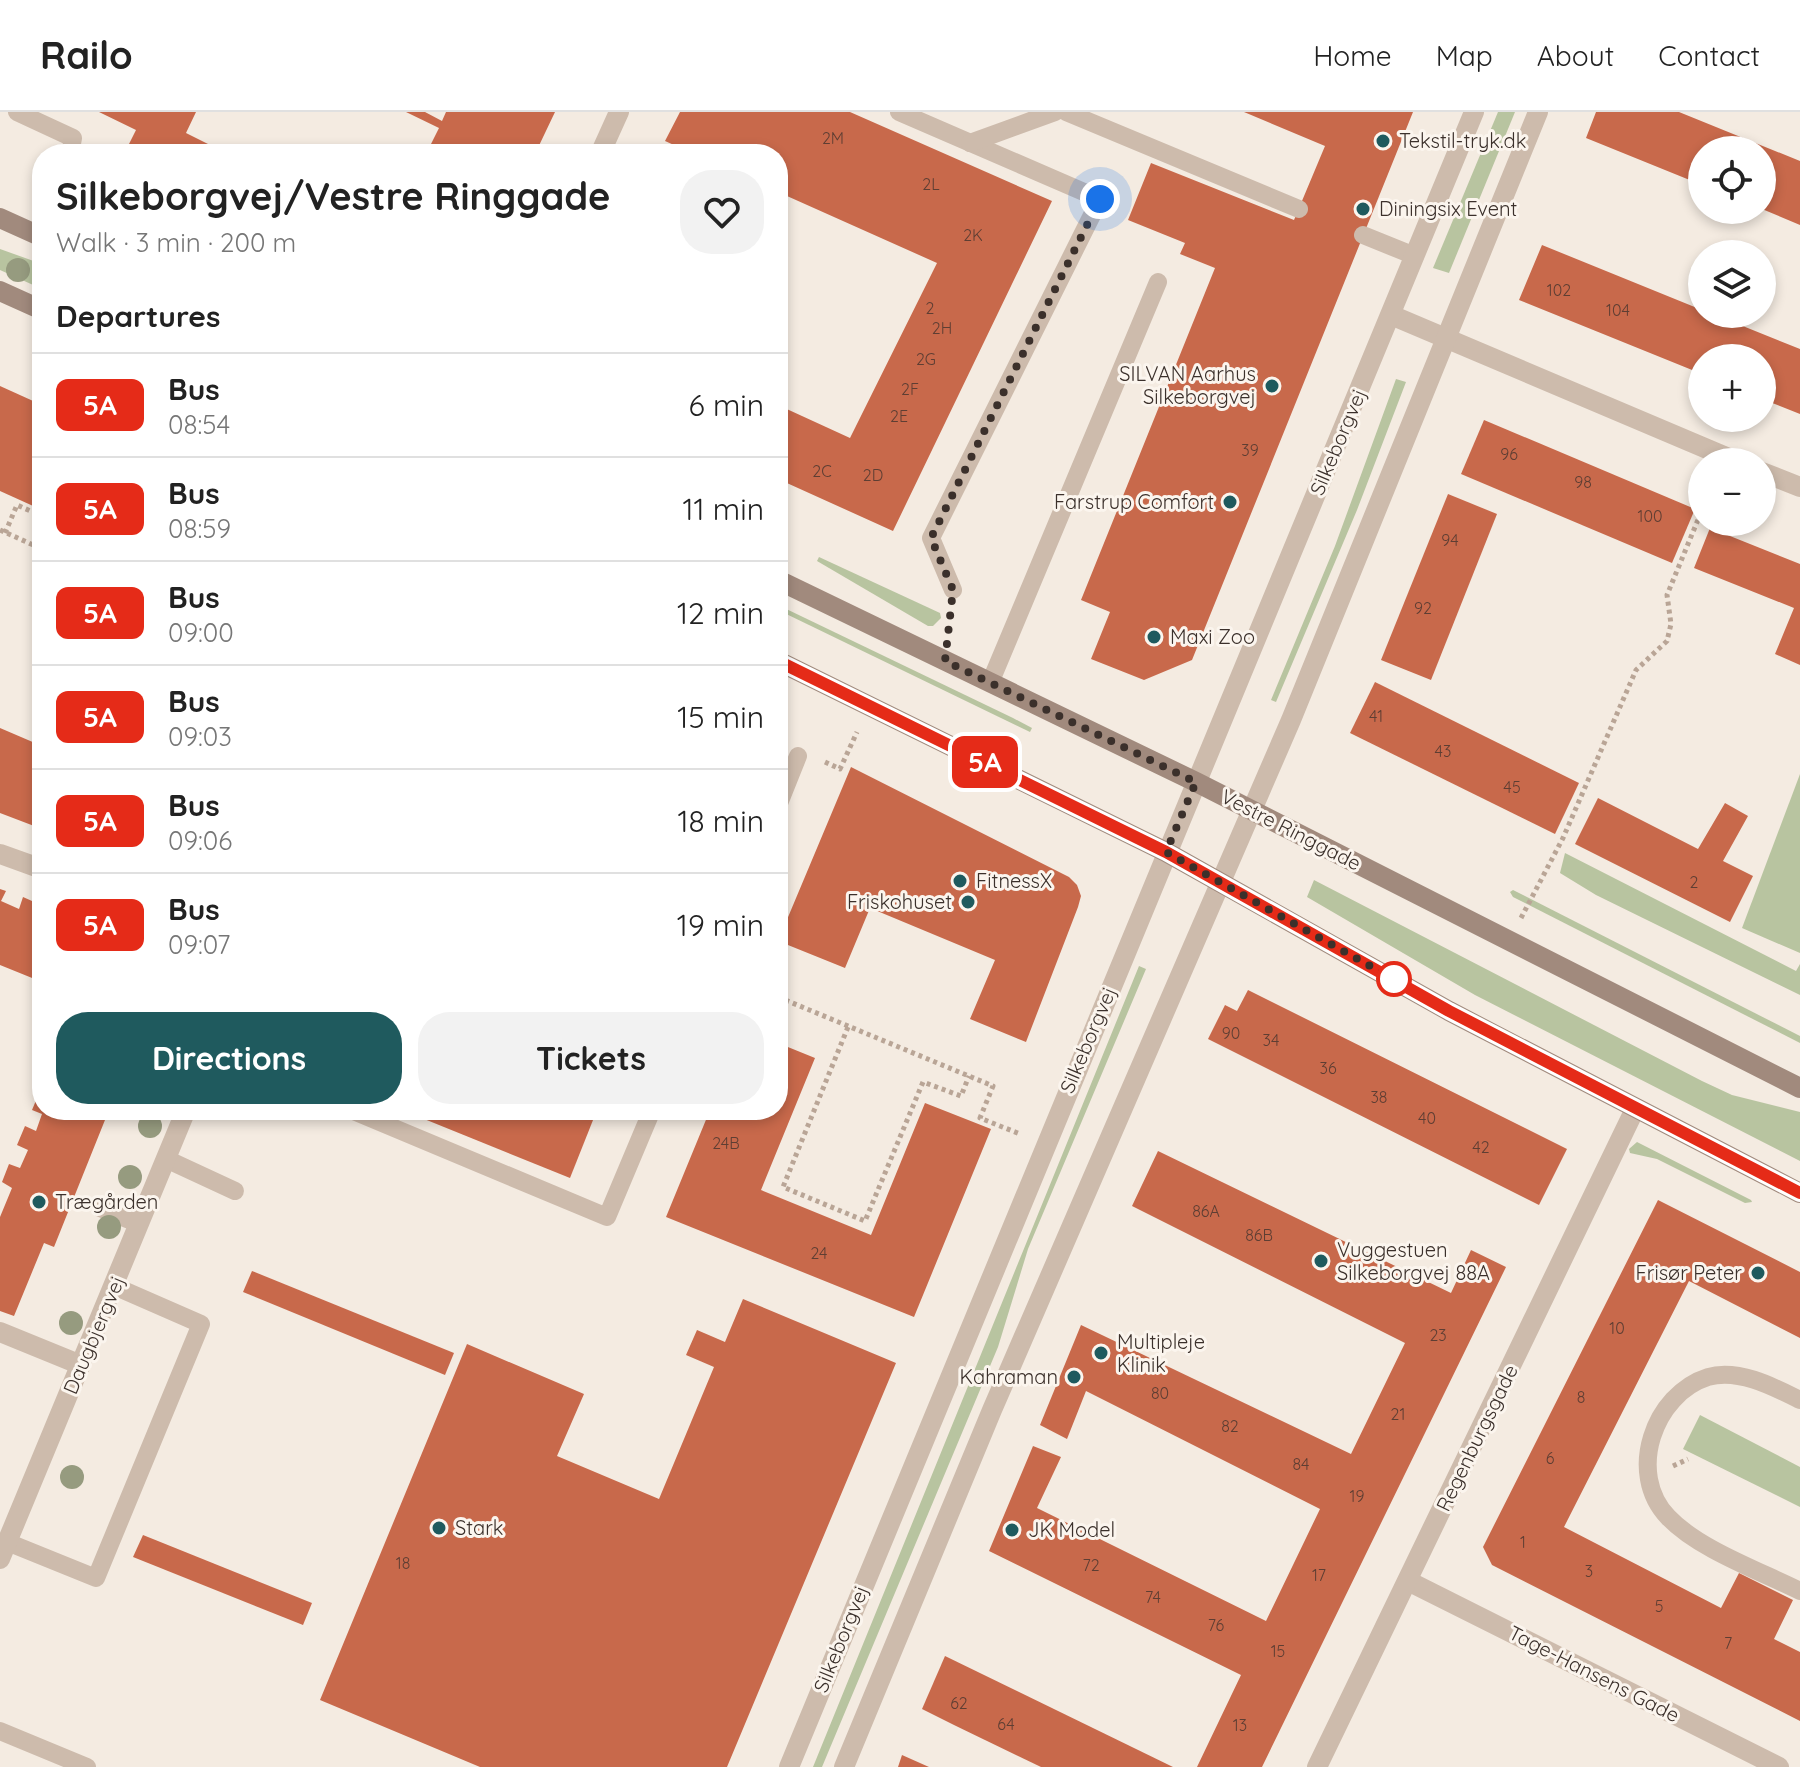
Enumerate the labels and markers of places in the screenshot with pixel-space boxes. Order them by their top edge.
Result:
place label: Tekstil-tryk.dk [1399,128,1526,153]
marker: Tekstil-tryk.dk [1374,132,1392,150]
place label: Diningsix Event [1379,196,1518,221]
marker: Diningsix Event [1354,200,1372,218]
place label: SILVAN Aarhus Silkeborgvej [1119,361,1256,409]
marker: SILVAN Aarhus Silkeborgvej [1263,377,1281,395]
place label: Farstrup Comfort [1054,489,1214,514]
marker: Farstrup Comfort [1221,493,1239,511]
place label: Maxi Zoo [1170,624,1255,649]
marker: Maxi Zoo [1145,628,1163,646]
place label: FitnessX [976,868,1052,893]
marker: FitnessX [951,872,969,890]
place label: Friskohuset [847,889,952,914]
marker: Friskohuset [959,893,977,911]
unlabelled marker [1377,962,1411,996]
place label: Trægården [55,1189,158,1214]
marker: Trægården [30,1193,48,1211]
place label: Vuggestuen Silkeborgvej 88A [1337,1237,1490,1285]
marker: Vuggestuen Silkeborgvej 88A [1312,1252,1330,1270]
place label: Frisør Peter [1636,1260,1742,1285]
marker: Frisør Peter [1749,1264,1767,1282]
place label: Multipleje Klinik [1117,1329,1205,1377]
marker: Multipleje Klinik [1092,1344,1110,1362]
place label: Kahraman [960,1364,1058,1389]
marker: Kahraman [1065,1368,1083,1386]
place label: Stark [455,1515,504,1540]
place label: JK Model [1028,1517,1115,1542]
marker: Stark [430,1519,448,1537]
marker: JK Model [1003,1521,1021,1539]

